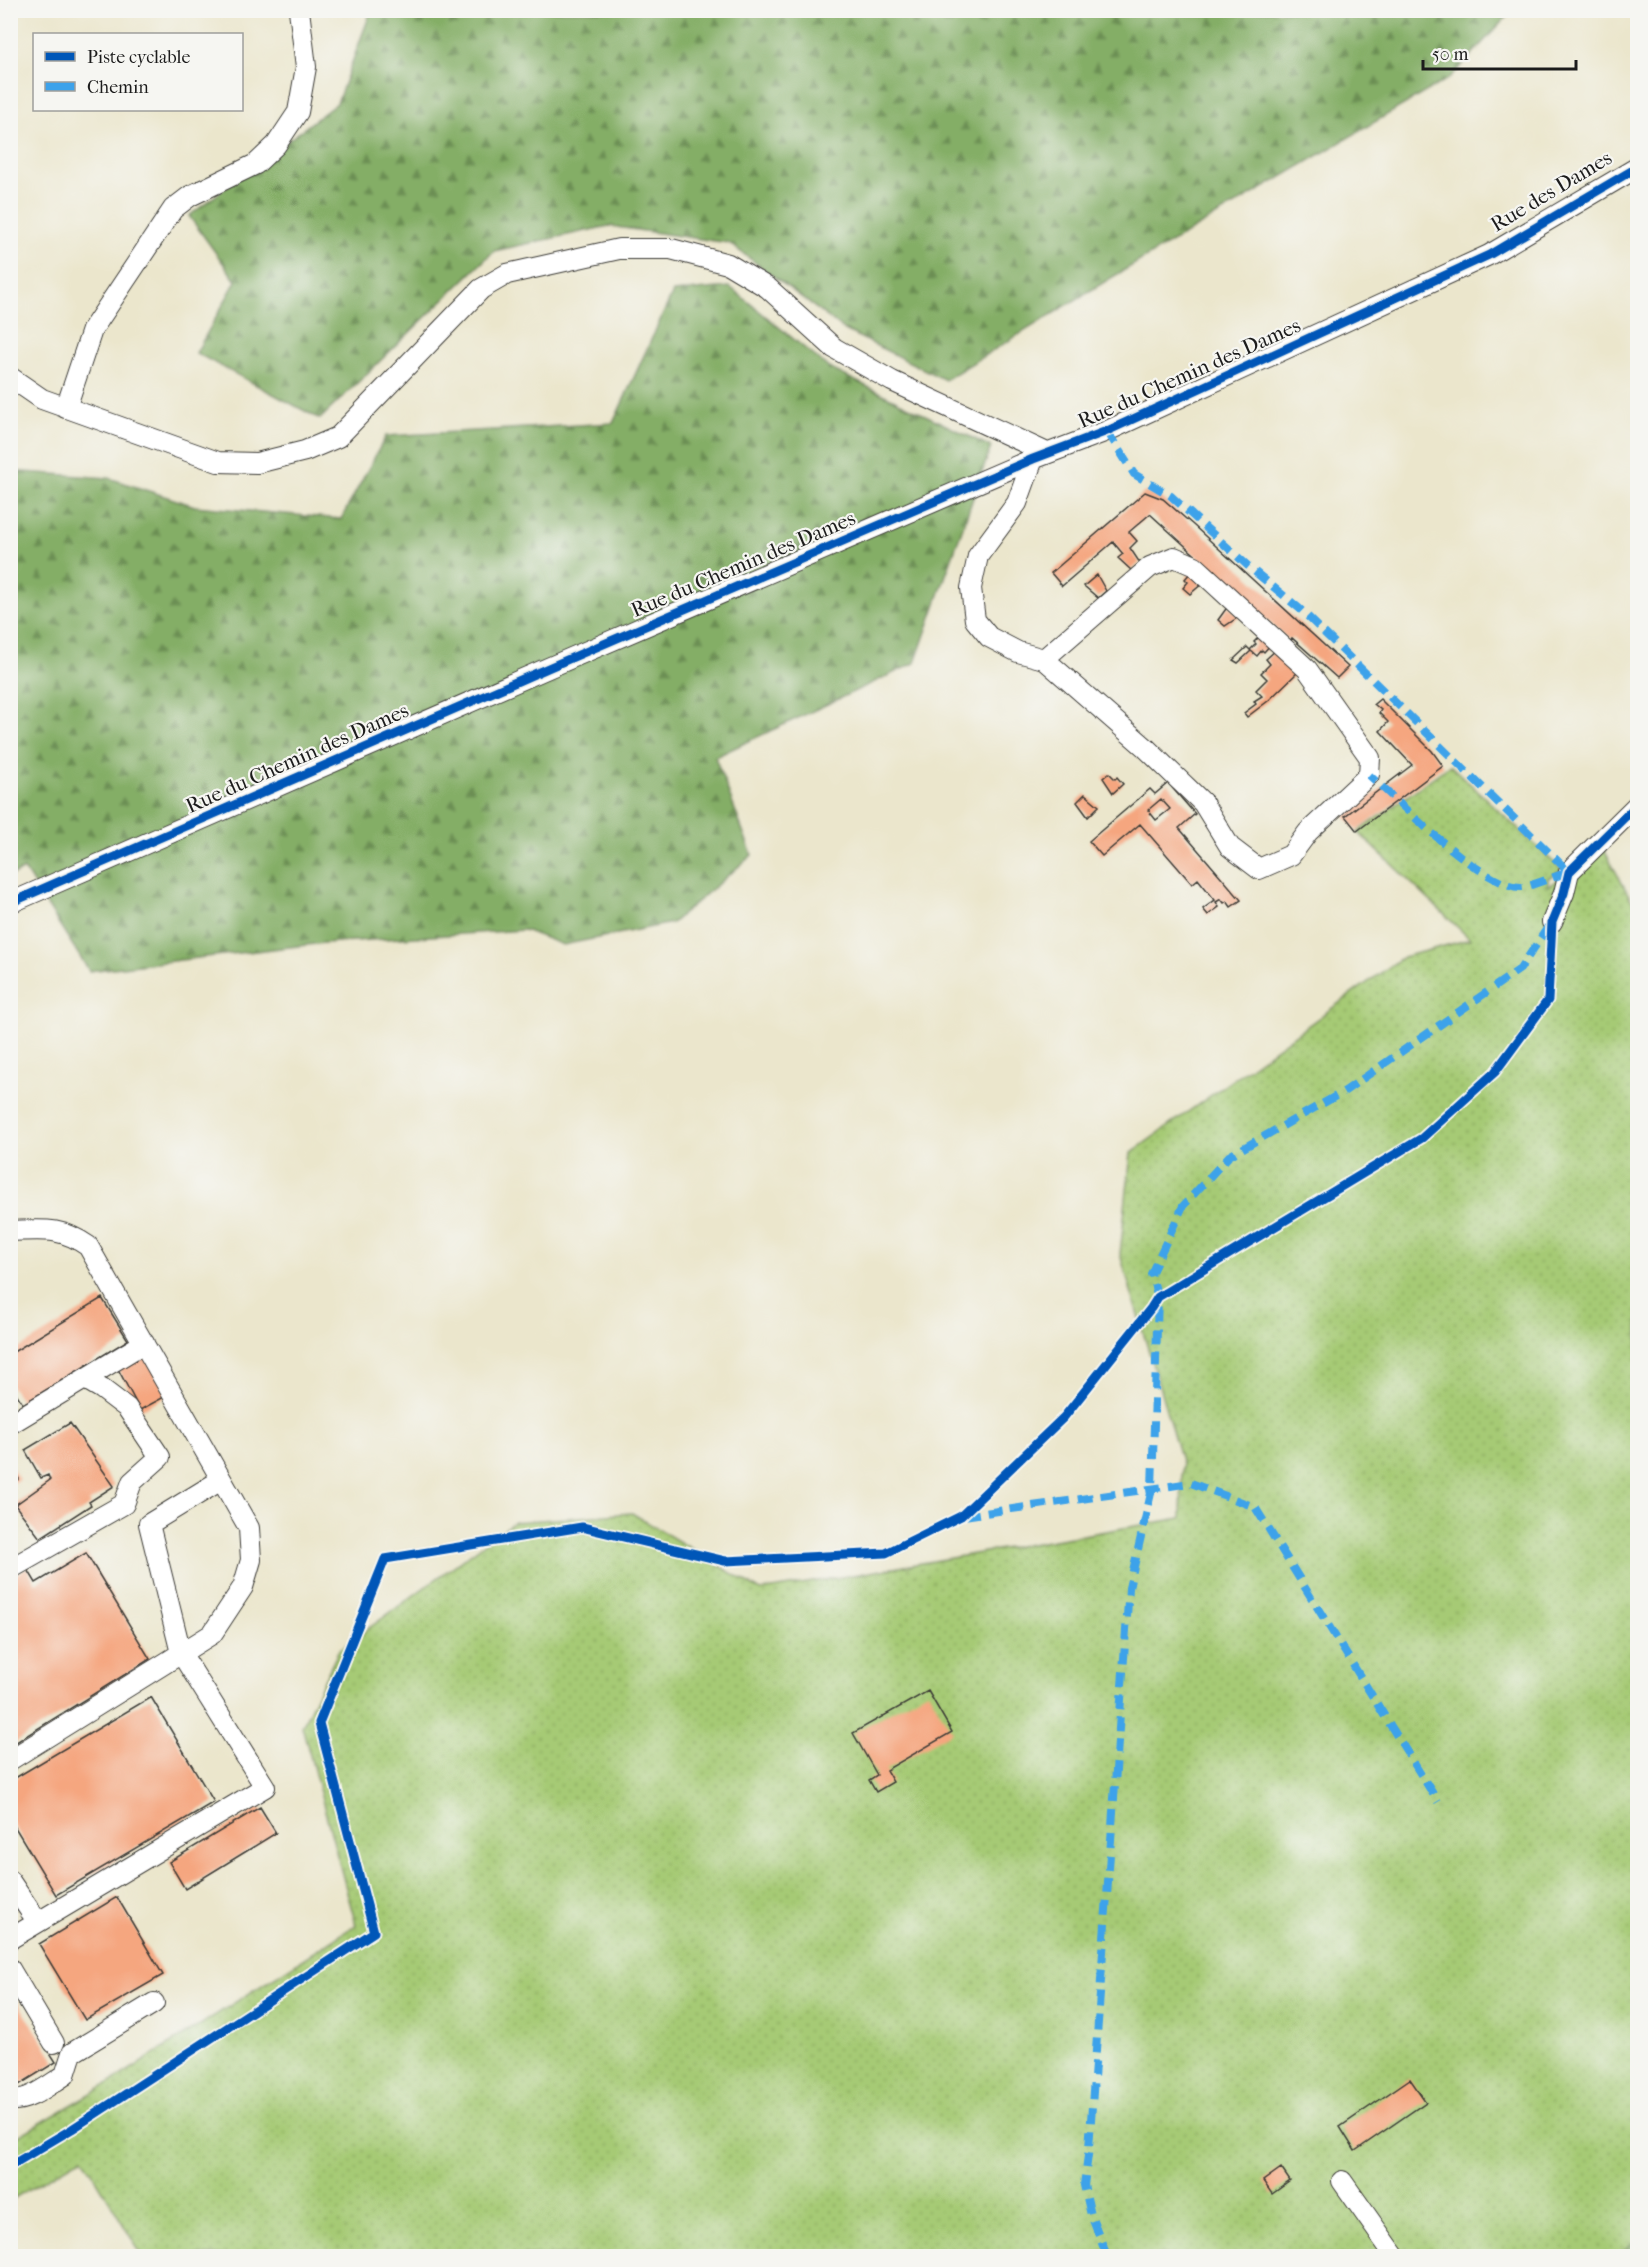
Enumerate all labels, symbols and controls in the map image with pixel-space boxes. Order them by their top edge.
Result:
legend [33,33,243,111]
scale bar [1423,33,1576,71]
text: 50 m [1432,44,1469,65]
text: Piste cyclable [87,47,190,68]
text: Chemin [87,77,149,98]
street label: Rue des Dames [1486,145,1616,237]
street label: Rue du Chemin des Dames [1074,313,1304,433]
street label: Rue du Chemin des Dames [627,506,859,622]
street label: Rue du Chemin des Dames [182,698,412,818]

